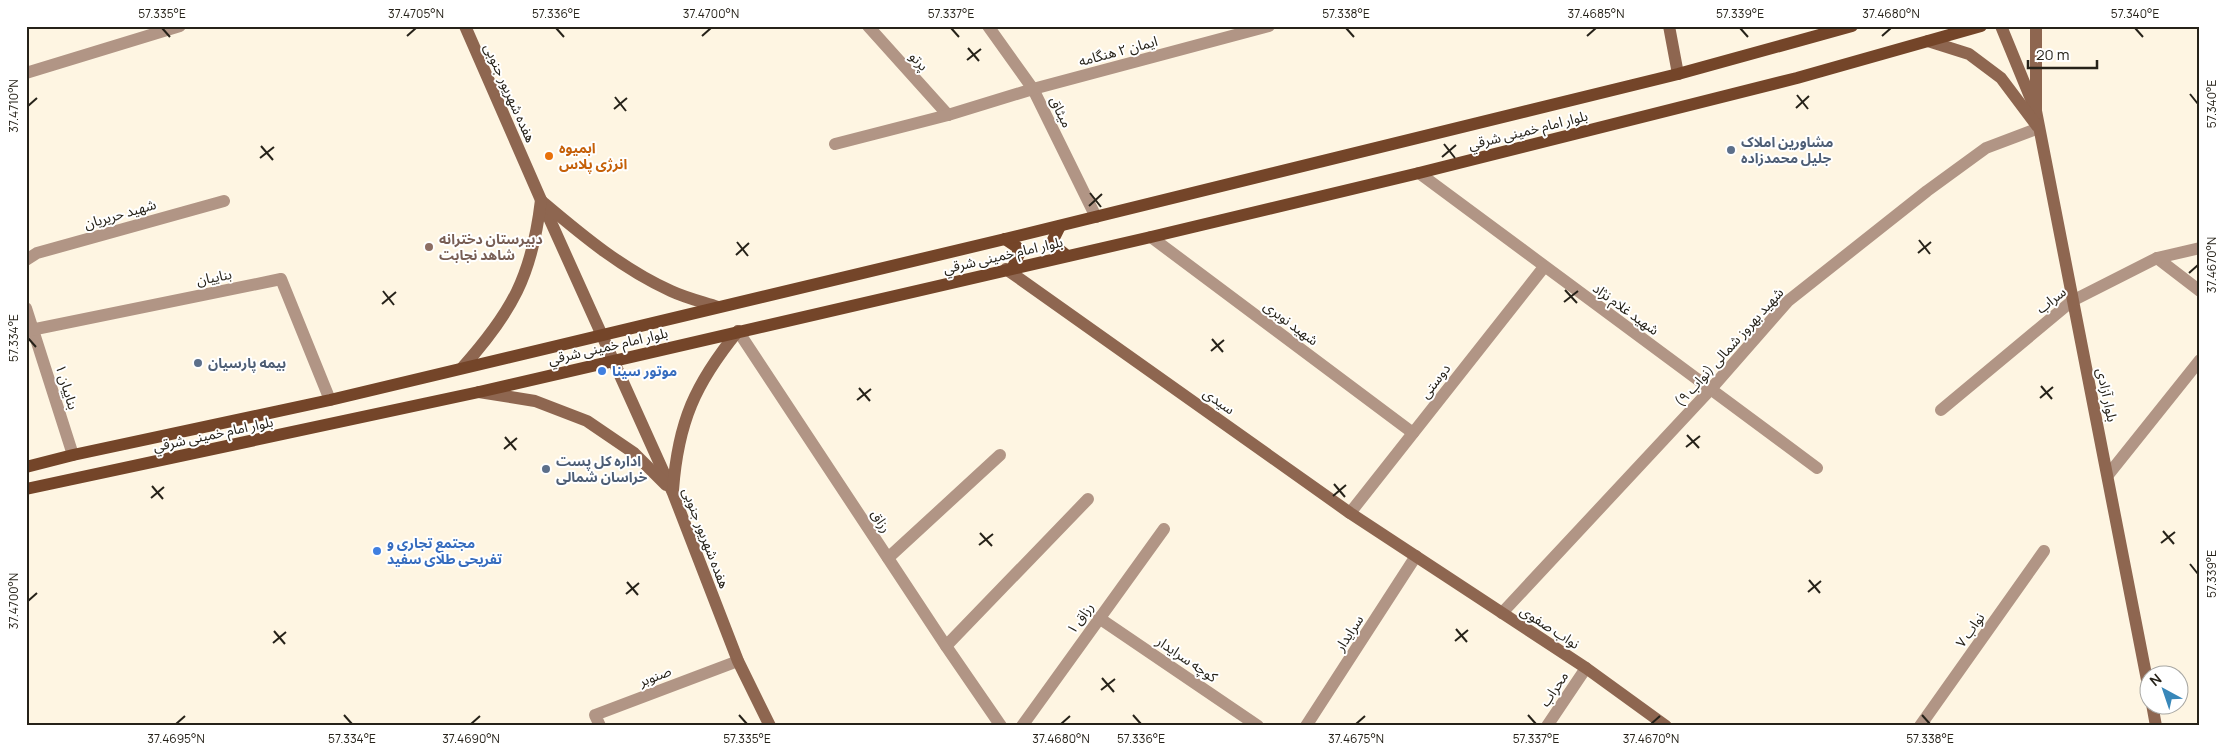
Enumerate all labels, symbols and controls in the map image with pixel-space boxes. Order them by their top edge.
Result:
text: 57.335°E [138,5,186,22]
text: 37.4705°N [388,5,444,22]
text: 57.336°E [532,5,580,22]
text: 37.4700°N [683,5,739,22]
text: 57.337°E [928,5,975,22]
text: 57.338°E [1322,5,1370,22]
text: 37.4685°N [1568,5,1624,22]
text: 57.339°E [1716,5,1764,22]
text: 37.4680°N [1862,5,1920,22]
text: 57.340°E [2111,5,2159,22]
street label: ایمان ۲ هنگامه [1076,31,1159,70]
scale bar [2028,38,2097,70]
street label: هفده شهریور جنوبی [480,40,541,145]
text: 20 m [2036,44,2069,65]
street label: پرتو [905,47,933,75]
text: 37.4710°N [5,79,22,133]
text: 57.340°E [2203,80,2220,128]
street label: میثاق [1046,93,1077,131]
street label: بلوار امام خمینی شرقي [1466,105,1590,156]
place label: مشاورین املاک جلیل محمدزاده [1741,132,1833,167]
place label: ابمیوه انرژی پلاس [559,138,627,174]
marker: مشاورین املاک جلیل محمدزاده [1725,144,1737,156]
marker: ابمیوه انرژی پلاس [543,150,555,162]
street label: شهید حریریان [82,194,158,233]
place label: دبیرستان دخترانه شاهد نجابت [439,229,543,264]
street label: بلوار امام خمینی شرقي [941,231,1065,280]
text: 37.4670°N [2203,237,2220,293]
marker: دبیرستان دخترانه شاهد نجابت [423,241,435,253]
street label: بناییان [195,264,233,289]
street label: شهید غلام نژاد [1588,278,1663,341]
street label: سراب [2032,282,2070,317]
street label: شهید بهروز شمالی (نواب ۹) [1670,283,1787,410]
street label: شهید نوبری [1260,296,1323,349]
text: 57.334°E [5,314,22,362]
street label: بلوار امام خمینی شرقي [546,322,670,371]
place label: بیمه پارسیان [208,353,286,373]
marker: بیمه پارسیان [192,357,204,369]
street label: دوستی [1415,359,1454,402]
place label: موتور سینا [612,361,677,380]
street label: بناییان ۱ [52,362,83,412]
marker: موتور سینا [596,365,608,377]
street label: بلوار آزادی [2093,366,2123,424]
street label: سیدی [1200,383,1239,418]
street label: بلوار امام خمینی شرقي [151,411,275,458]
place label: اداره کل پست خراسان شمالی [556,451,648,486]
marker: اداره کل پست خراسان شمالی [540,463,552,475]
street label: هفده شهریور جنوبی [679,485,734,591]
street label: رزاق [867,505,896,536]
place label: مجتمع تجاری و تفریحی طلای سفید [387,533,502,568]
marker: مجتمع تجاری و تفریحی طلای سفید [371,545,383,557]
text: 57.339°E [2203,550,2220,598]
text: 37.4700°N [5,573,22,629]
street label: رزاق ۱ [1062,598,1098,637]
street label: نواب صفوی [1517,600,1584,653]
street label: نواب ۷ [1951,608,1989,651]
street label: سرایدار [1329,611,1367,655]
street label: کوچه سرایدار [1152,631,1222,687]
street label: صنوبر [635,661,674,691]
north arrow [2138,664,2188,714]
street label: محراب [1535,667,1572,710]
text: N [2145,669,2165,690]
text: 37.4695°N [147,730,205,747]
text: 57.334°E [328,730,376,747]
text: 37.4690°N [442,730,500,747]
text: 57.335°E [723,730,771,747]
text: 37.4680°N [1032,730,1090,747]
text: 57.336°E [1117,730,1165,747]
text: 37.4675°N [1328,730,1384,747]
text: 57.337°E [1513,730,1560,747]
text: 37.4670°N [1623,730,1679,747]
text: 57.338°E [1906,730,1954,747]

